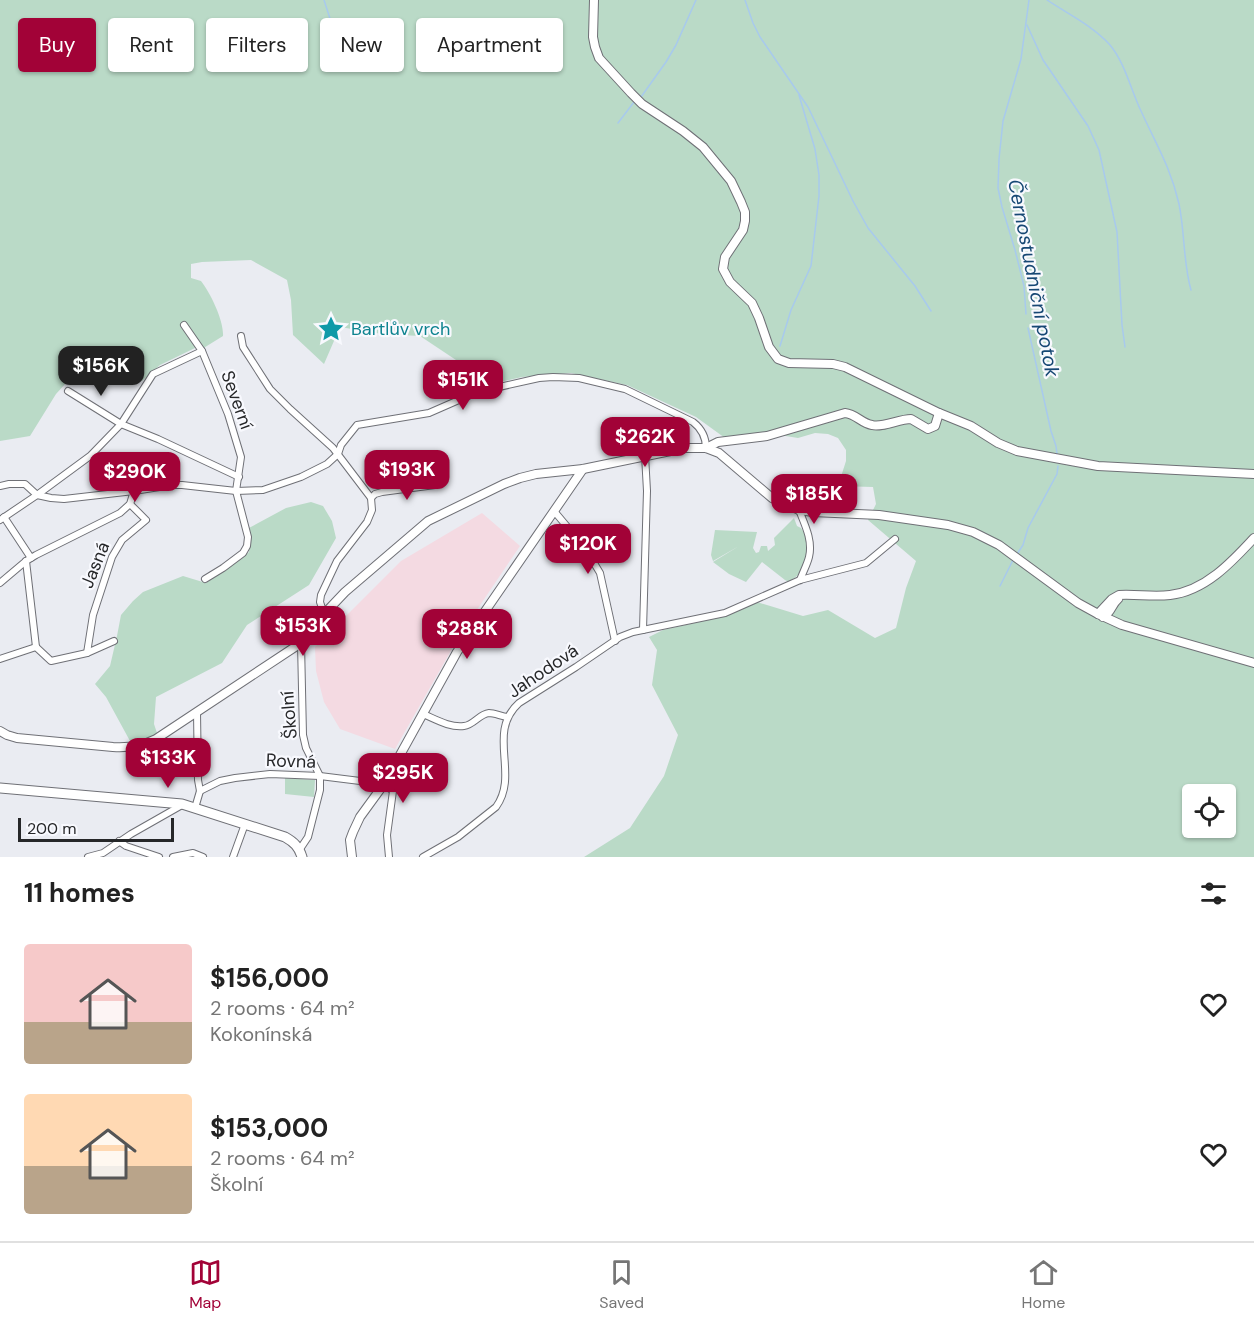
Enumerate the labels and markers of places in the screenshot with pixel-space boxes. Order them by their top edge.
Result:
place icon: Bartlův vrch [316,314,346,344]
place label: Bartlův vrch [351,317,450,341]
pin: $156K [59,346,143,397]
pin: $151K [421,360,505,411]
pin: $262K [603,417,687,468]
pin: $193K [365,450,449,501]
pin: $290K [93,452,177,503]
pin: $185K [772,474,856,525]
pin: $120K [546,524,630,575]
pin: $153K [261,606,345,657]
pin: $288K [425,609,509,660]
pin: $133K [126,738,210,789]
pin: $295K [361,753,445,804]

